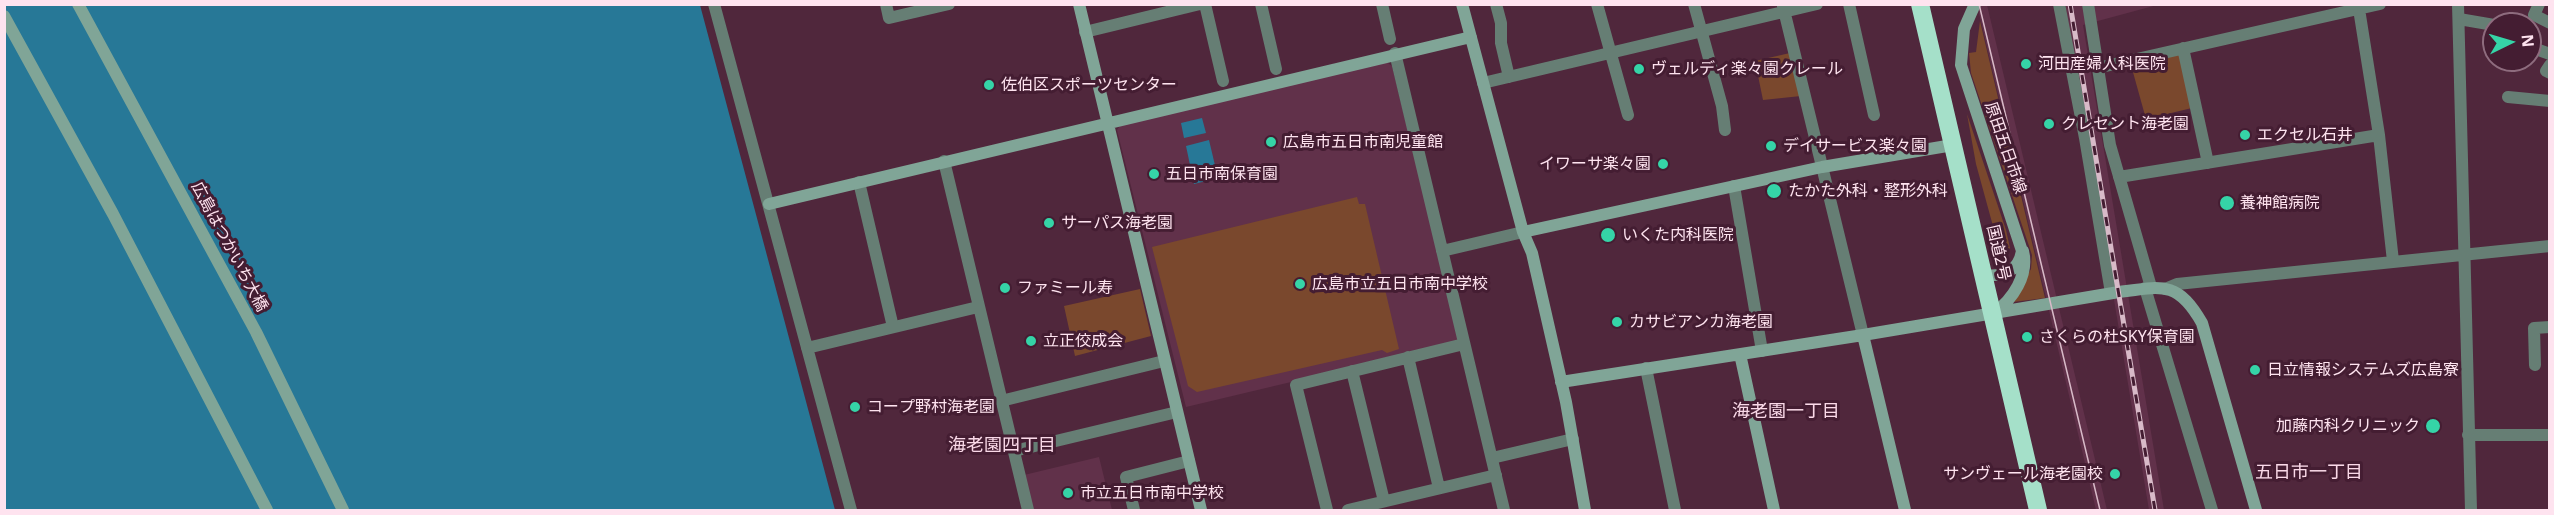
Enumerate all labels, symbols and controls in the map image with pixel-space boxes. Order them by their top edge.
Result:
north arrow [2482,12,2542,72]
text: N [2516,33,2539,48]
place label: 河田産婦人科医院 [2038,54,2166,74]
marker: 河田産婦人科医院 [2019,57,2033,71]
place label: ヴェルディ楽々園クレール [1651,59,1843,79]
marker: ヴェルディ楽々園クレール [1632,62,1646,76]
place label: 佐伯区スポーツセンター [1001,75,1177,95]
marker: 佐伯区スポーツセンター [982,78,996,92]
street label: 原田五日市線 [1980,99,2030,197]
place label: クレセント海老園 [2061,114,2189,134]
marker: クレセント海老園 [2042,117,2056,131]
place label: エクセル石井 [2257,125,2353,145]
marker: エクセル石井 [2238,128,2252,142]
place label: 広島市五日市南児童館 [1283,132,1443,152]
marker: 広島市五日市南児童館 [1264,135,1278,149]
place label: デイサービス楽々園 [1783,136,1927,156]
marker: デイサービス楽々園 [1764,139,1778,153]
place label: イワーサ楽々園 [1539,154,1651,174]
marker: イワーサ楽々園 [1656,157,1670,171]
place label: 五日市南保育園 [1166,164,1278,184]
marker: 五日市南保育園 [1147,167,1161,181]
street label: 広島はつかいち大橋 [187,179,271,315]
place label: たかた外科・整形外科 [1788,181,1948,201]
marker: たかた外科・整形外科 [1765,182,1783,200]
place label: 養神館病院 [2240,193,2320,213]
marker: 養神館病院 [2218,194,2236,212]
place label: サーパス海老園 [1061,213,1173,233]
marker: サーパス海老園 [1042,216,1056,230]
street label: 国道2号 [1982,223,2014,283]
place label: いくた内科医院 [1622,225,1734,245]
marker: いくた内科医院 [1599,226,1617,244]
place label: 広島市立五日市南中学校 [1312,274,1488,294]
marker: 広島市立五日市南中学校 [1293,277,1307,291]
place label: ファミール寿 [1017,278,1113,298]
marker: ファミール寿 [998,281,1012,295]
place label: カサビアンカ海老園 [1629,312,1773,332]
marker: カサビアンカ海老園 [1610,315,1624,329]
place label: さくらの杜SKY保育園 [2039,327,2195,347]
marker: さくらの杜SKY保育園 [2020,330,2034,344]
place label: 立正佼成会 [1043,331,1123,351]
marker: 立正佼成会 [1024,334,1038,348]
place label: 日立情報システムズ広島寮 [2267,360,2459,380]
marker: 日立情報システムズ広島寮 [2248,363,2262,377]
place label: コープ野村海老園 [867,397,995,417]
marker: コープ野村海老園 [848,400,862,414]
district label: 海老園一丁目 [1732,401,1840,423]
place label: 加藤内科クリニック [2276,416,2420,436]
marker: 加藤内科クリニック [2424,417,2442,435]
district label: 海老園四丁目 [948,435,1056,457]
district label: 五日市一丁目 [2255,462,2363,484]
place label: サンヴェール海老園校 [1943,464,2103,484]
marker: サンヴェール海老園校 [2108,467,2122,481]
place label: 市立五日市南中学校 [1080,483,1224,503]
marker: 市立五日市南中学校 [1061,486,1075,500]

